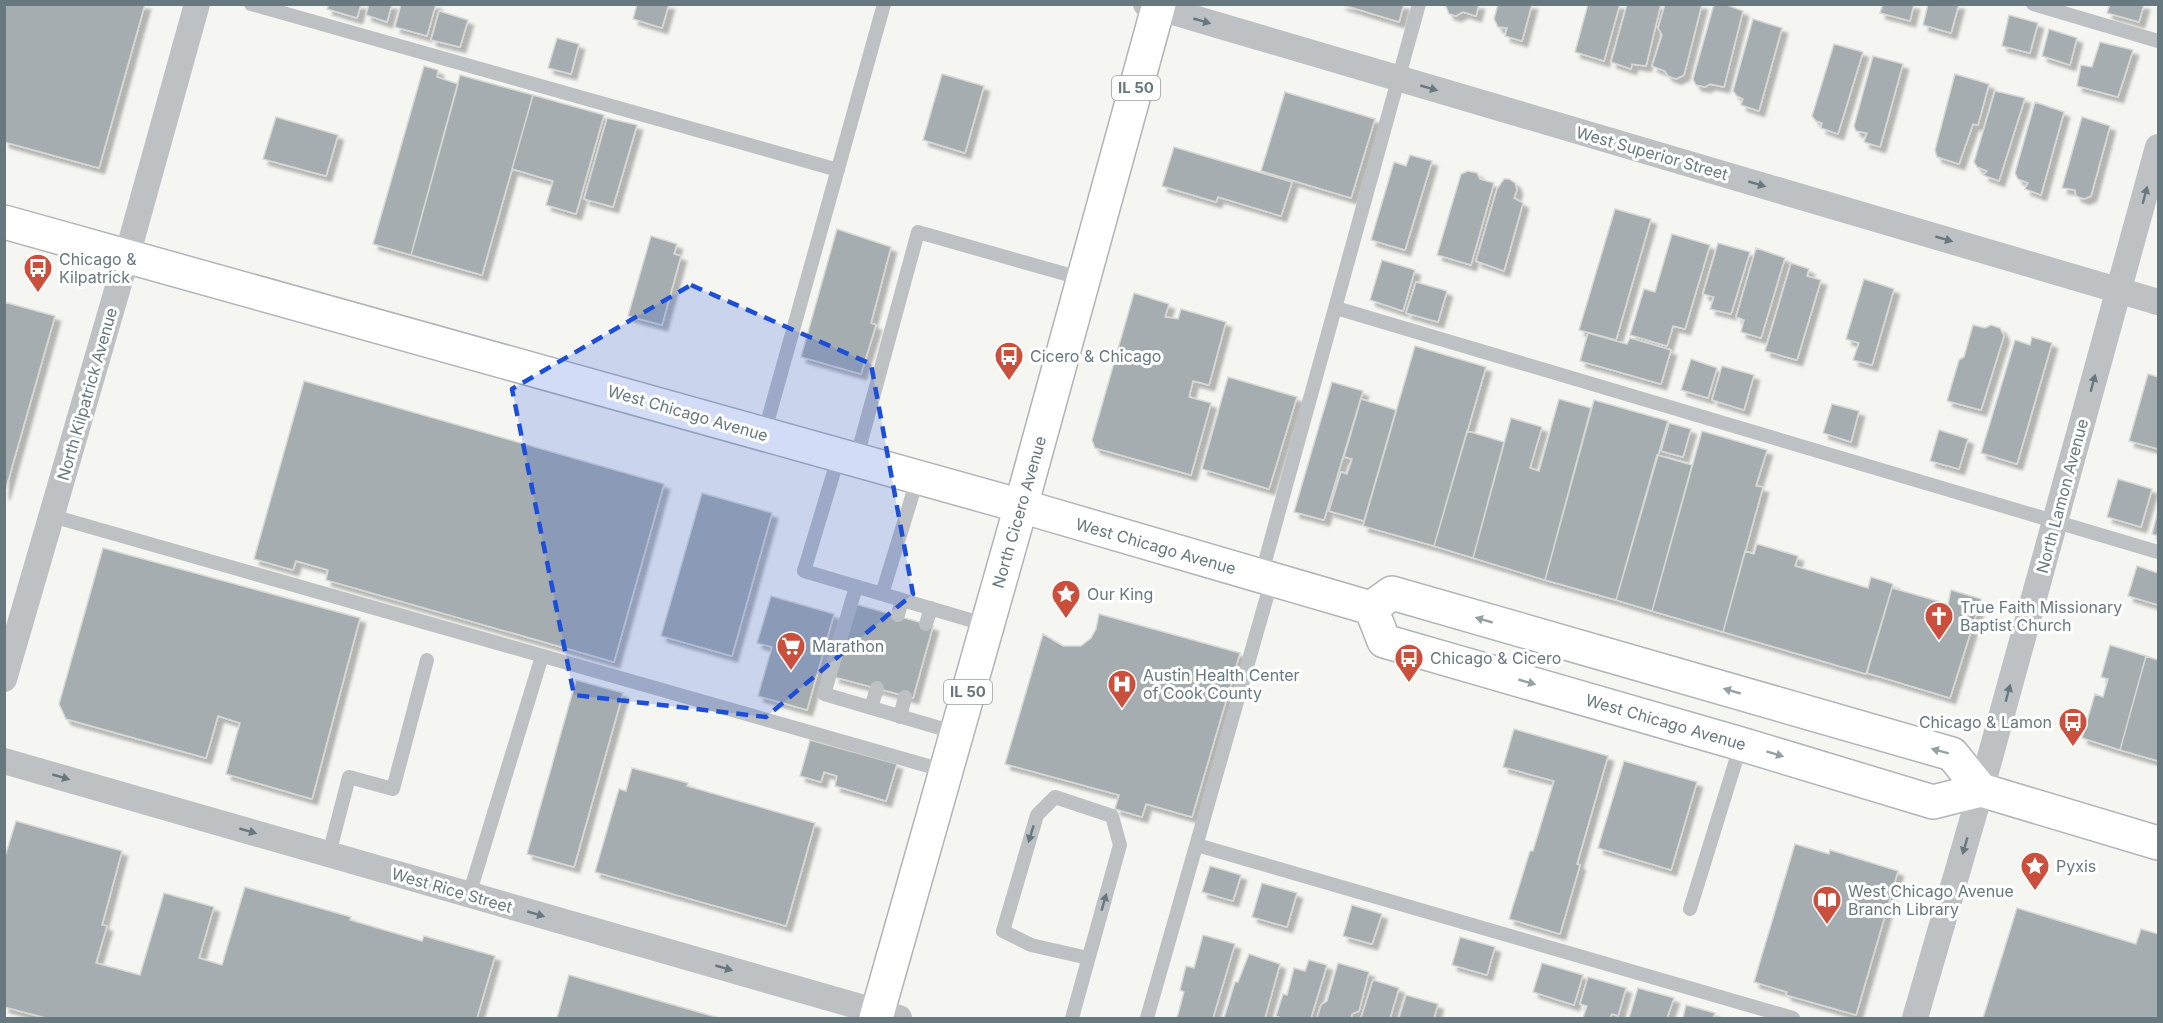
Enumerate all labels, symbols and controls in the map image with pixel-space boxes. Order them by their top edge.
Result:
one-way arrow [1193,17,1211,26]
road number: IL 50 [1112,76,1160,100]
one-way arrow [1420,84,1438,93]
street label: West Superior Street [1574,122,1730,184]
one-way arrow [1748,180,1766,189]
one-way arrow [2141,186,2150,204]
one-way arrow [1936,235,1954,244]
place label: Chicago & Kilpatrick [59,249,137,287]
bus stop icon: Chicago & Kilpatrick [22,252,54,294]
street label: North Kilpatrick Avenue [53,305,121,483]
bus stop icon: Cicero & Chicago [993,340,1025,382]
place label: Cicero & Chicago [1030,346,1161,366]
one-way arrow [2089,374,2098,392]
street label: West Chicago Avenue [606,381,770,445]
street label: North Lamon Avenue [2032,417,2092,575]
street label: North Cicero Avenue [988,434,1050,590]
street label: West Chicago Avenue [1074,514,1238,578]
place icon: Our King [1050,578,1082,620]
place label: Our King [1087,584,1153,604]
place label: True Faith Missionary Baptist Church [1960,597,2122,635]
church icon: True Faith Missionary Baptist Church [1923,600,1955,642]
one-way arrow [1475,615,1493,624]
supermarket icon: Marathon [775,630,807,672]
place label: Marathon [812,636,884,656]
bus stop icon: Chicago & Cicero [1393,642,1425,684]
place label: Chicago & Cicero [1430,648,1561,668]
place label: Austin Health Center of Cook County [1143,665,1300,703]
hospital icon: Austin Health Center of Cook County [1106,668,1138,710]
one-way arrow [1518,678,1536,688]
road number: IL 50 [944,680,992,704]
one-way arrow [2004,684,2013,702]
one-way arrow [1723,686,1741,695]
street label: West Chicago Avenue [1584,690,1748,754]
bus stop icon: Chicago & Lamon [2057,706,2089,748]
place label: Chicago & Lamon [1919,712,2052,732]
one-way arrow [1931,746,1949,755]
one-way arrow [1766,750,1784,759]
one-way arrow [52,773,70,782]
one-way arrow [1026,825,1035,843]
one-way arrow [239,827,257,836]
one-way arrow [1960,837,1969,855]
place icon: Pyxis [2019,850,2051,892]
place label: Pyxis [2056,856,2096,876]
street label: West Rice Street [389,863,515,917]
place label: West Chicago Avenue Branch Library [1848,881,2014,919]
library icon: West Chicago Avenue Branch Library [1811,884,1843,926]
one-way arrow [1100,893,1109,911]
one-way arrow [528,910,546,919]
one-way arrow [715,964,733,973]

